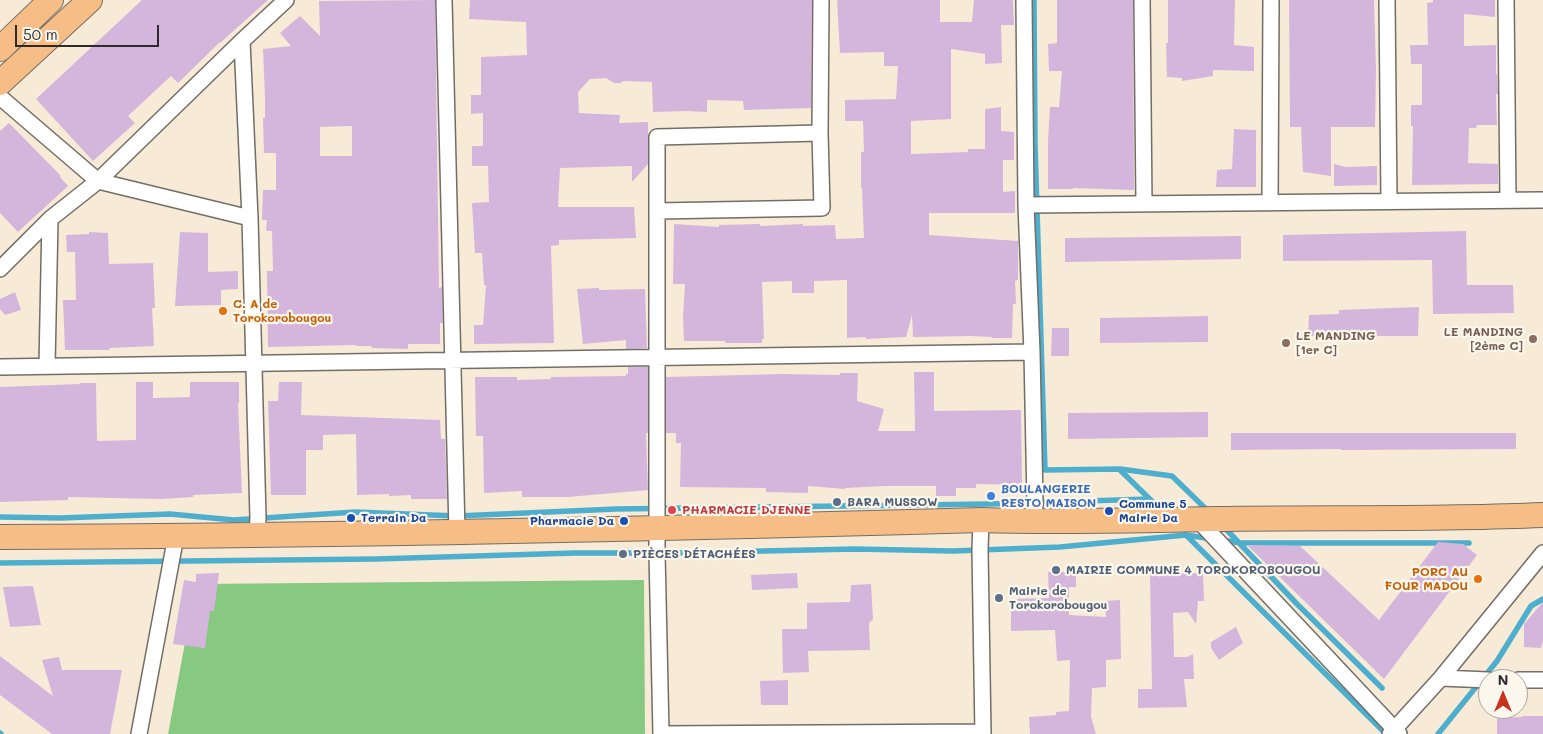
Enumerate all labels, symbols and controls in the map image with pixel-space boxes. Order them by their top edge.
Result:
scale bar [18,15,161,47]
text: 50 m [23,24,58,44]
place label: C. A de Torokorobougou [233,297,331,325]
marker: C. A de Torokorobougou [217,305,229,317]
place label: LE MANDING [2ème C] [1444,325,1523,353]
place label: LE MANDING [1er C] [1296,329,1375,357]
marker: LE MANDING [2ème C] [1527,333,1539,345]
marker: LE MANDING [1er C] [1280,337,1292,349]
place label: BOULANGERIE RESTO MAISON [1001,482,1096,510]
marker: BOULANGERIE RESTO MAISON [985,490,997,502]
place label: BARA MUSSOW [847,495,938,509]
marker: BARA MUSSOW [831,496,843,508]
place label: Commune 5 Mairie Da [1119,497,1186,525]
place label: PHARMACIE DJENNE [682,503,811,517]
marker: PHARMACIE DJENNE [666,504,678,516]
marker: Commune 5 Mairie Da [1103,505,1115,517]
place label: Terrain Da [361,511,426,525]
marker: Terrain Da [345,512,357,524]
place label: Pharmacie Da [530,514,614,528]
marker: Pharmacie Da [618,515,630,527]
place label: PIÈCES DÉTACHÉES [633,547,756,561]
marker: PIÈCES DÉTACHÉES [617,548,629,560]
place label: MAIRIE COMMUNE 4 TOROKOROBOUGOU [1066,563,1320,577]
marker: MAIRIE COMMUNE 4 TOROKOROBOUGOU [1050,564,1062,576]
place label: PORC AU FOUR MADOU [1385,565,1468,593]
marker: PORC AU FOUR MADOU [1472,573,1484,585]
place label: Mairie de Torokorobougou [1009,584,1107,612]
marker: Mairie de Torokorobougou [993,592,1005,604]
north arrow [1478,669,1528,719]
text: N [1498,670,1508,689]

